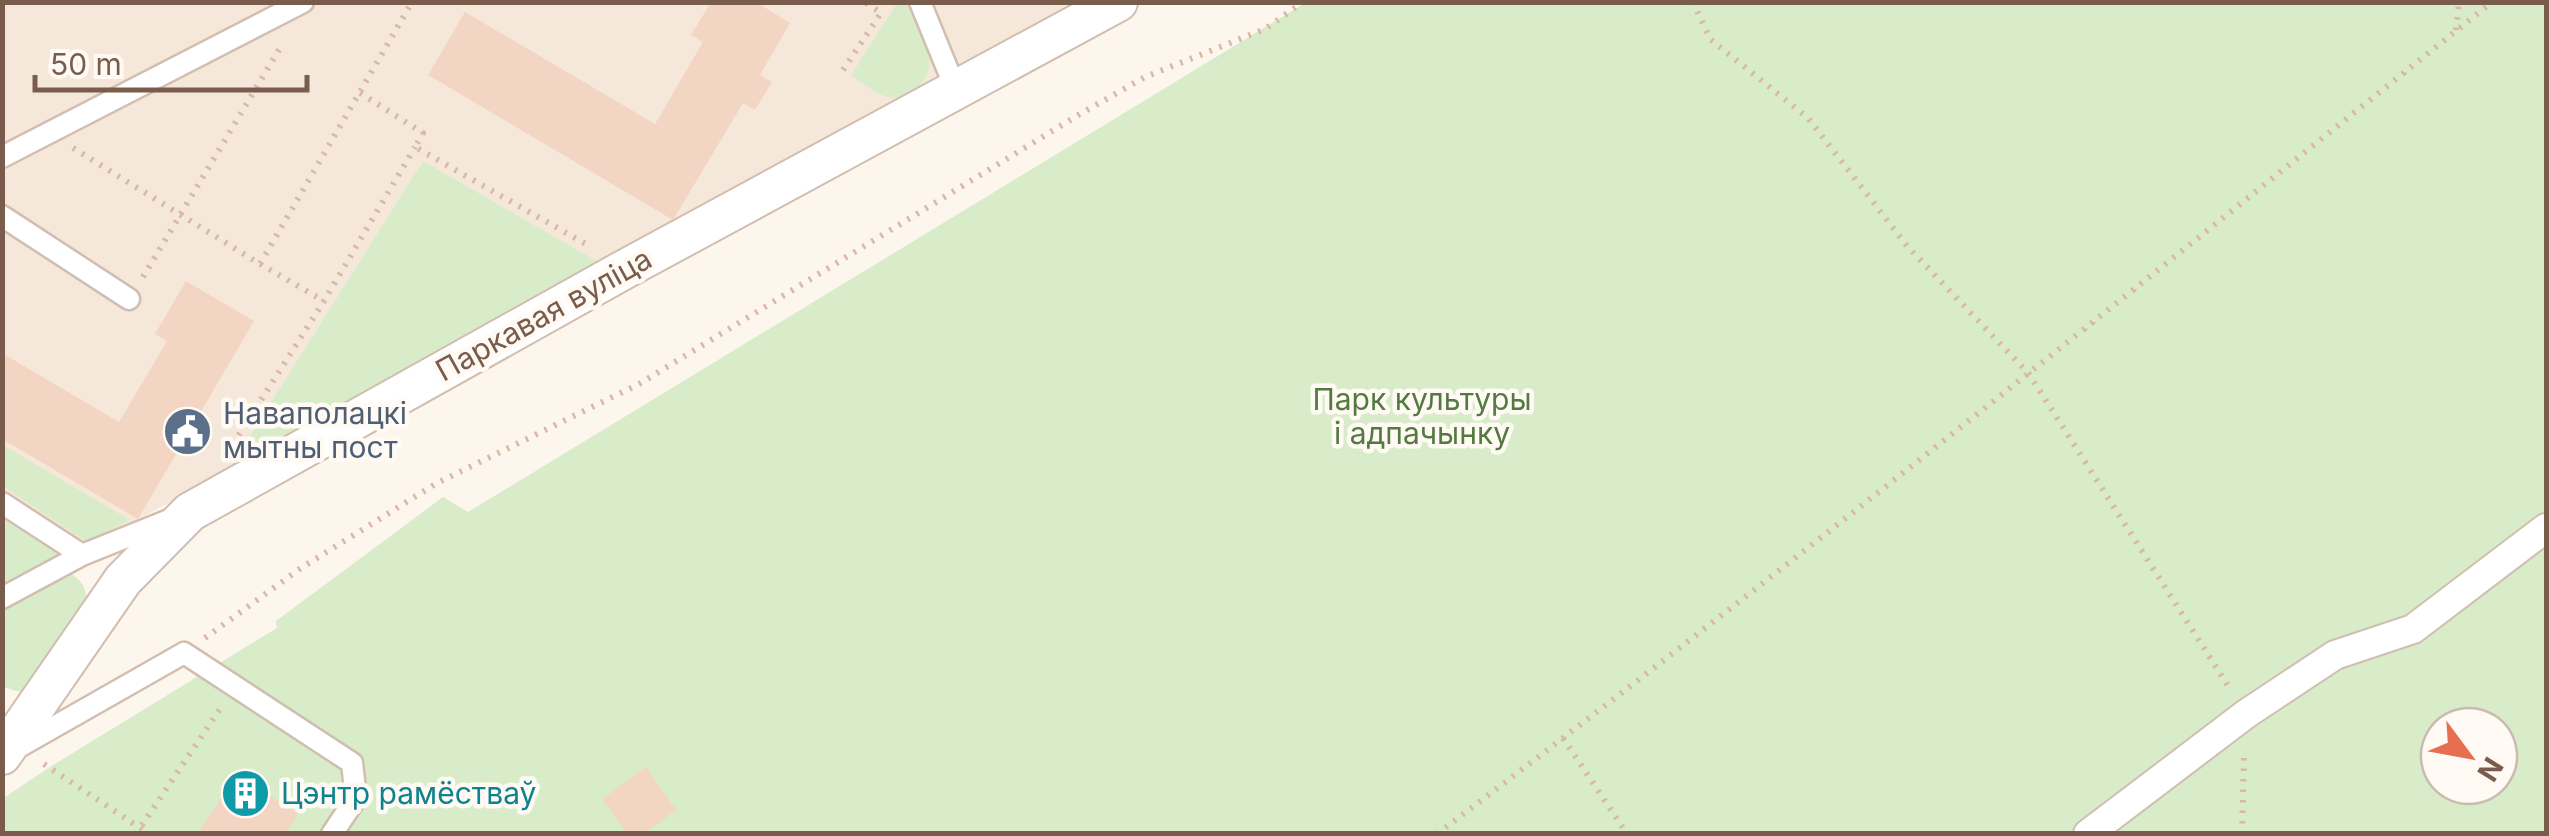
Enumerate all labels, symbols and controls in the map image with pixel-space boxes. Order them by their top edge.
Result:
scale bar [35,30,308,92]
text: 50 m [50,46,122,82]
street label: Паркавая вуліца [429,240,658,388]
park label: Парк культуры і адпачынку [1312,381,1532,451]
place label: Наваполацкі мытны пост [223,395,407,465]
public building icon: Наваполацкі мытны пост [162,405,214,457]
north arrow [2419,706,2519,806]
text: N [2470,751,2510,787]
building icon: Цэнтр рамёстваў [220,768,272,820]
place label: Цэнтр рамёстваў [281,775,537,811]

